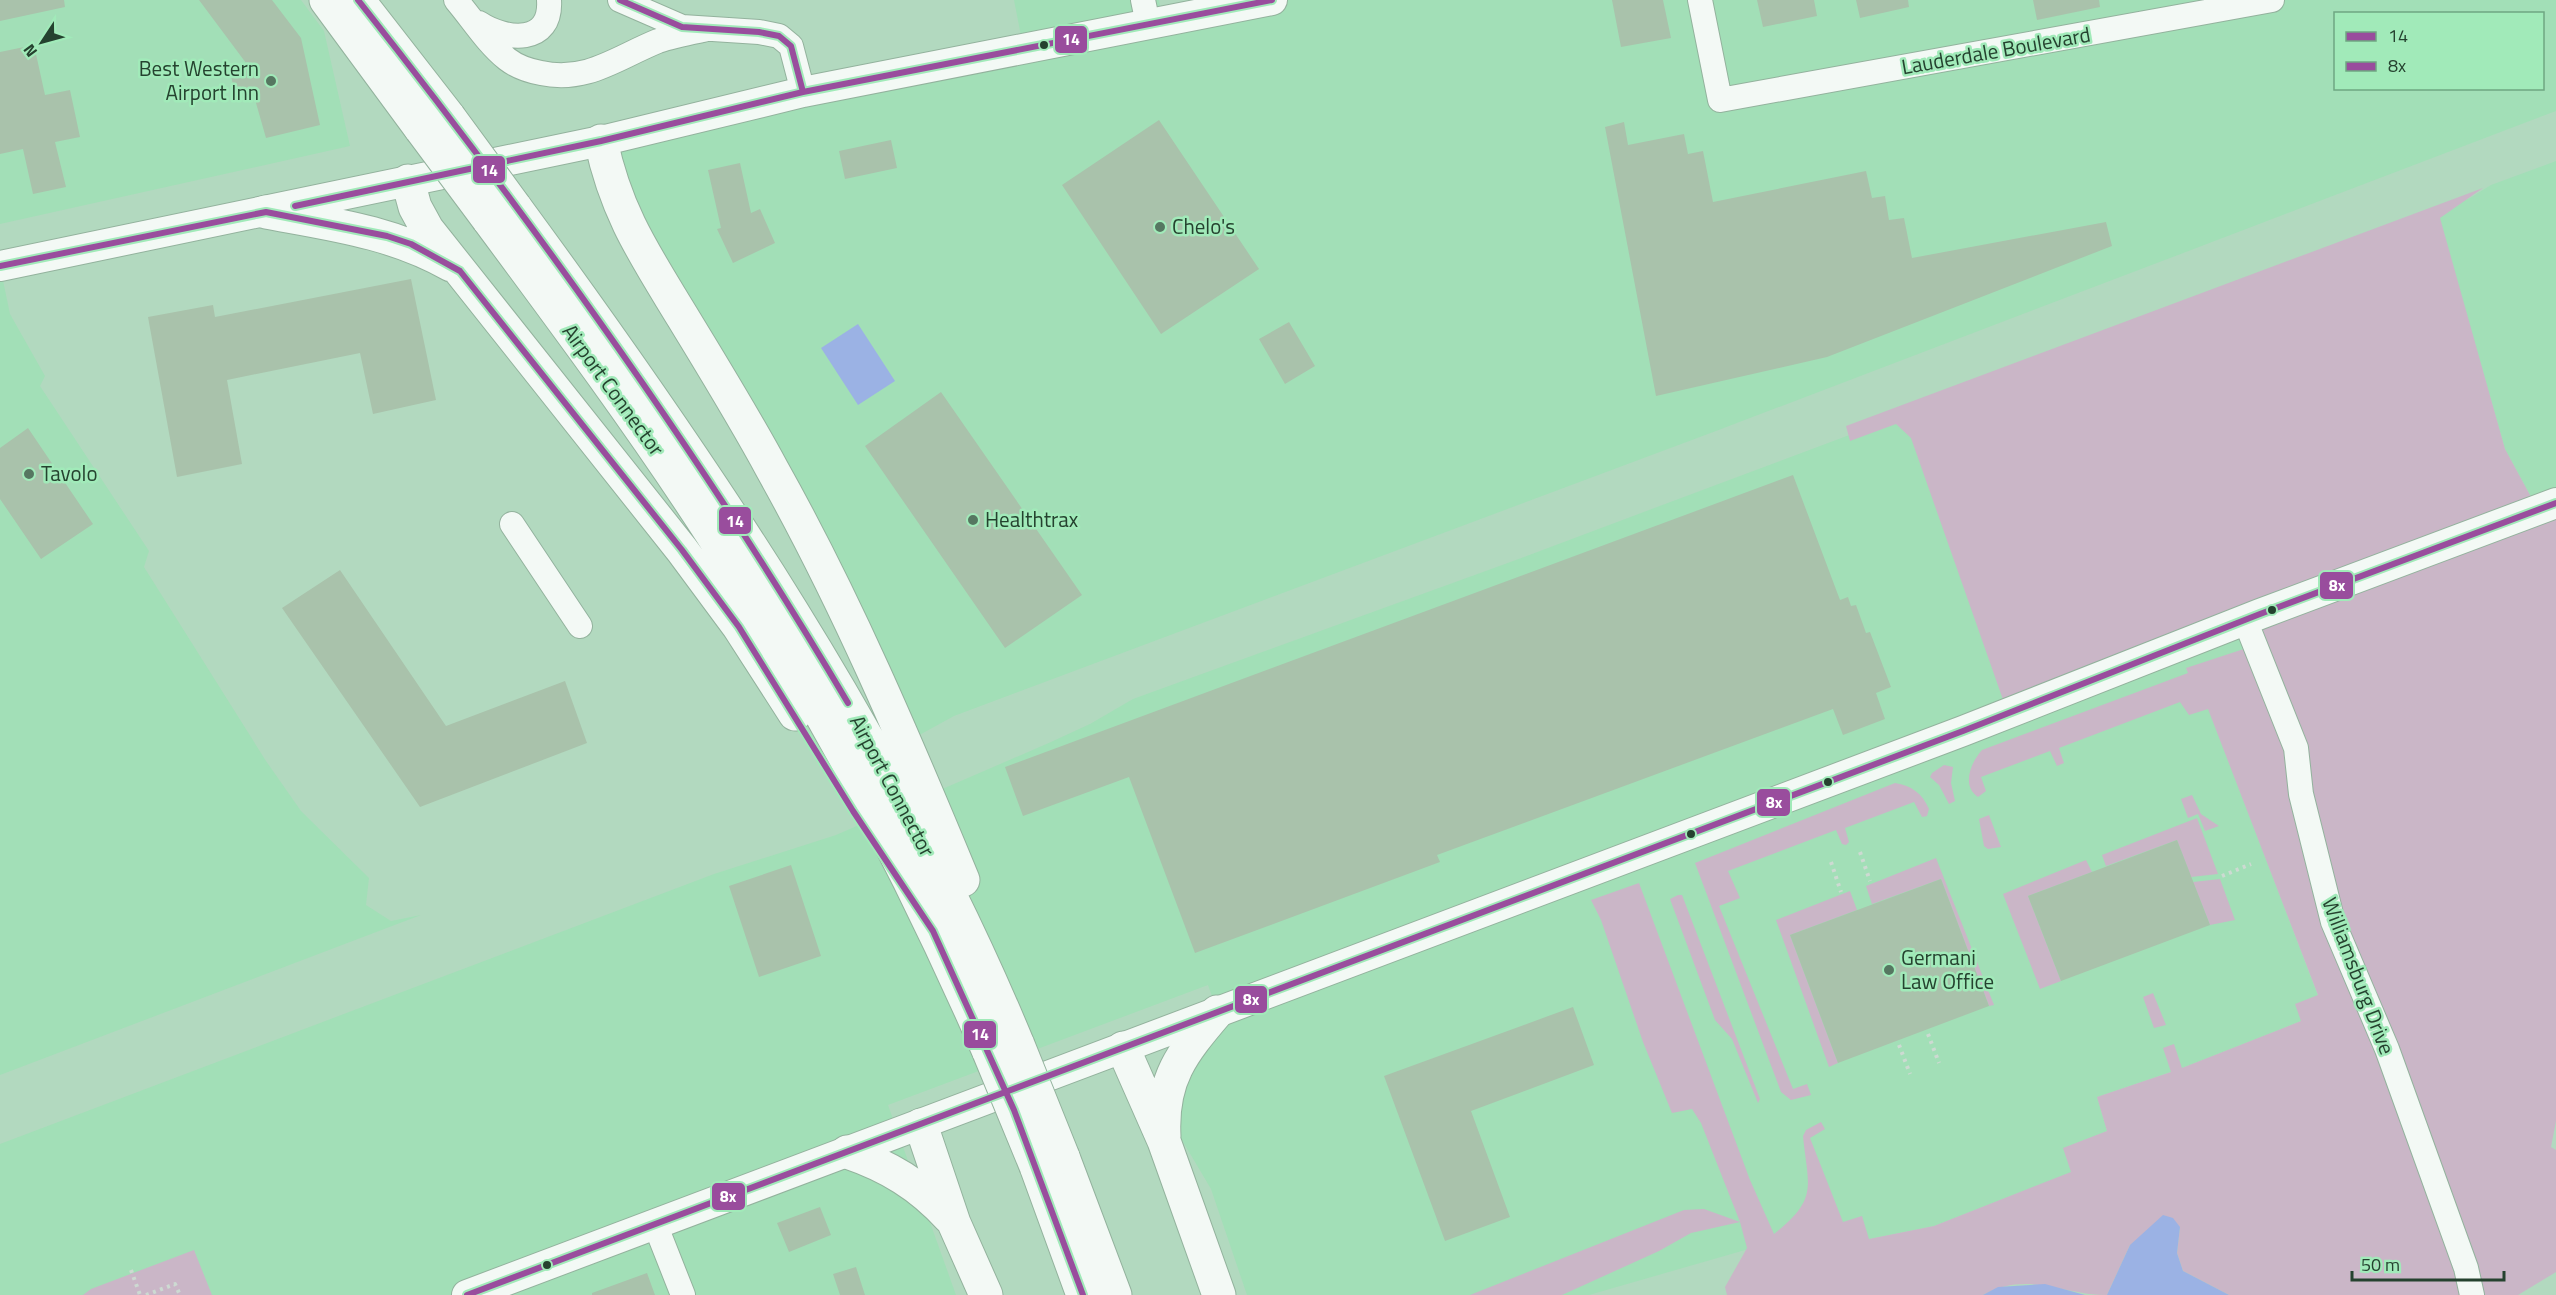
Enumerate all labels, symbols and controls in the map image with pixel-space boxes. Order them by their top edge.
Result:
north arrow [12,12,72,72]
legend [2334,12,2544,90]
street label: Lauderdale Boulevard [1899,18,2093,82]
text: 14 [2388,22,2408,49]
line badge: 14 [1054,25,1088,54]
text: 14 [1062,27,1080,51]
text: N [17,39,43,62]
unlabelled marker [1038,39,1050,51]
place label: Best Western Airport Inn [139,52,259,108]
text: 8x [2388,52,2406,79]
marker: Best Western Airport Inn [264,74,278,88]
line badge: 14 [472,155,506,184]
text: 14 [480,158,498,182]
place label: Chelo's [1172,210,1235,242]
marker: Chelo's [1153,220,1167,234]
street label: Airport Connector [555,317,673,462]
place label: Tavolo [41,457,98,489]
marker: Tavolo [22,467,36,481]
place label: Healthtrax [985,503,1079,535]
line badge: 14 [718,506,752,535]
text: 14 [726,509,744,533]
marker: Healthtrax [966,513,980,527]
line badge: 8x [2319,571,2354,600]
text: 8x [2329,573,2346,597]
unlabelled marker [2266,604,2278,616]
street label: Airport Connector [842,709,944,862]
unlabelled marker [1822,776,1834,788]
line badge: 8x [1756,788,1791,817]
text: 8x [1766,790,1783,814]
unlabelled marker [1685,828,1697,840]
street label: Williamsburg Drive [2314,892,2404,1059]
place label: Germani Law Office [1901,941,1994,997]
marker: Germani Law Office [1882,963,1896,977]
line badge: 8x [1234,985,1268,1014]
text: 8x [1243,987,1260,1011]
line badge: 14 [963,1020,997,1049]
text: 14 [971,1022,989,1046]
line badge: 8x [711,1182,746,1211]
text: 8x [720,1184,737,1208]
scale bar [2352,1244,2504,1282]
text: 50 m [2361,1251,2400,1278]
unlabelled marker [541,1259,553,1271]

